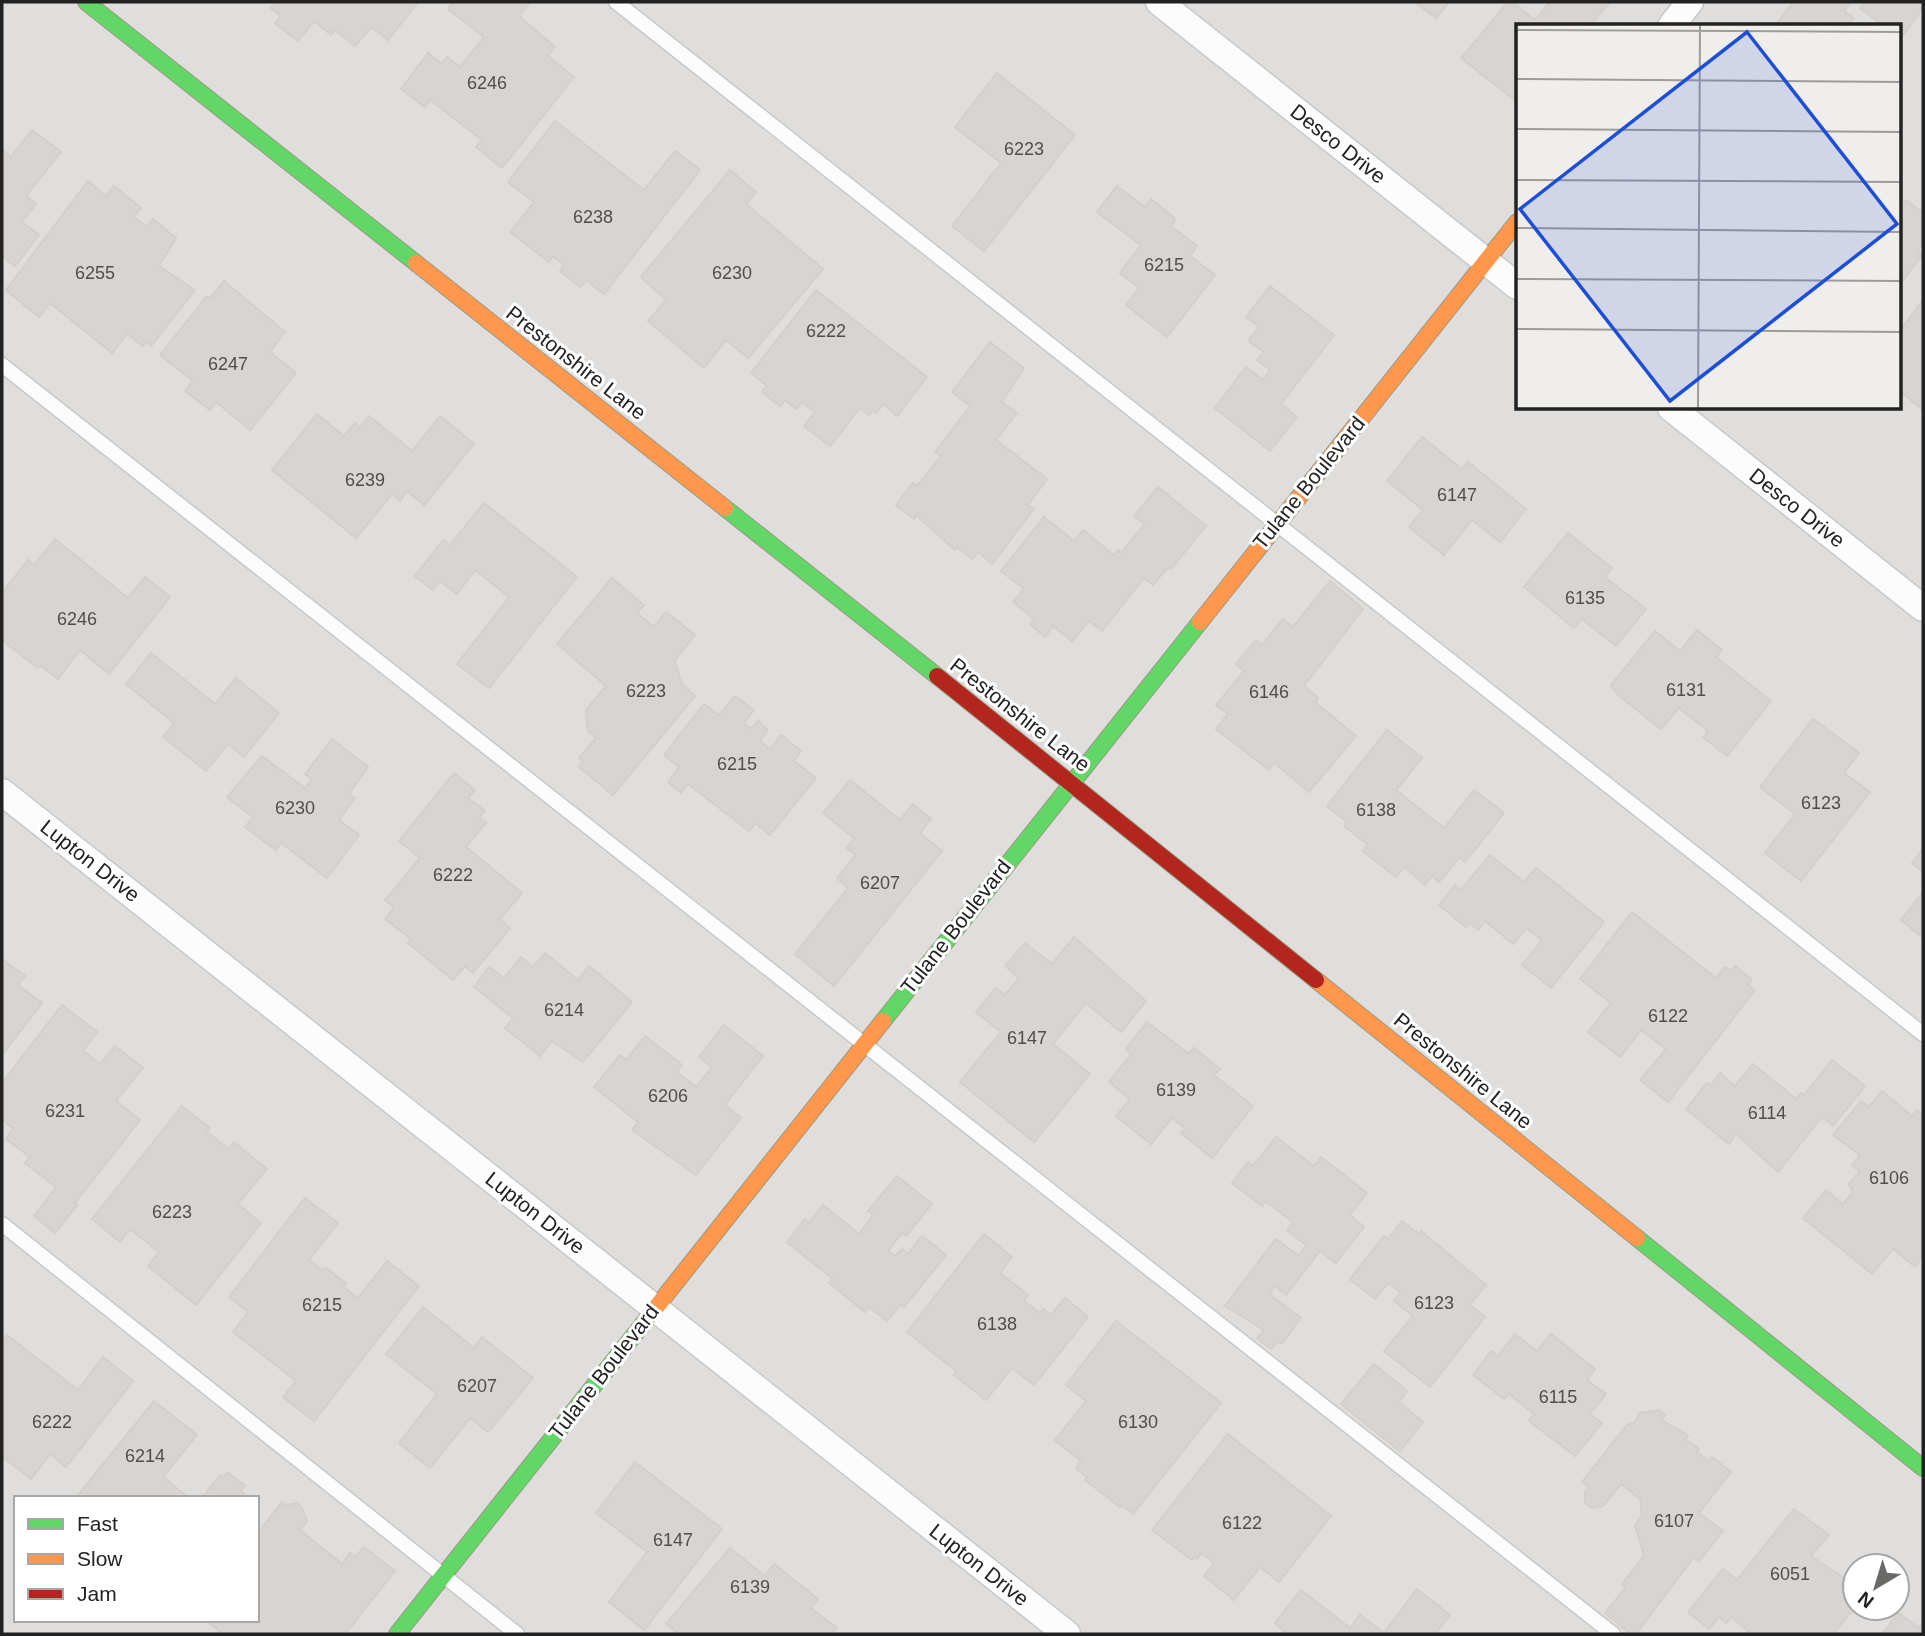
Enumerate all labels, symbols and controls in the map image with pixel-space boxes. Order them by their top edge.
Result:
inset map [1516,24,1900,410]
house number: 6246 [467,73,507,93]
street label: Desco Drive [1286,99,1390,188]
house number: 6223 [1004,139,1044,159]
house number: 6238 [573,207,613,227]
house number: 6215 [1144,255,1184,275]
house number: 6255 [75,263,115,283]
house number: 6230 [712,263,752,283]
street label: Prestonshire Lane [502,301,651,424]
house number: 6222 [806,321,846,341]
house number: 6247 [208,354,248,374]
street label: Tulane Boulevard [1248,412,1369,554]
street label: Desco Drive [1745,463,1849,552]
house number: 6239 [345,470,385,490]
house number: 6147 [1437,485,1477,505]
house number: 6135 [1565,588,1605,608]
house number: 6246 [57,609,97,629]
street label: Prestonshire Lane [946,653,1095,776]
house number: 6131 [1666,680,1706,700]
house number: 6223 [626,681,666,701]
house number: 6146 [1249,682,1289,702]
house number: 6215 [717,754,757,774]
house number: 6123 [1801,793,1841,813]
house number: 6230 [275,798,315,818]
house number: 6138 [1356,800,1396,820]
street label: Lupton Drive [36,815,144,906]
street label: Tulane Boulevard [896,855,1015,998]
house number: 6222 [433,865,473,885]
house number: 6207 [860,873,900,893]
house number: 6214 [544,1000,584,1020]
house number: 6122 [1648,1006,1688,1026]
street label: Prestonshire Lane [1390,1008,1537,1133]
house number: 6147 [1007,1028,1047,1048]
house number: 6139 [1156,1080,1196,1100]
house number: 6206 [648,1086,688,1106]
house number: 6231 [45,1101,85,1121]
house number: 6114 [1748,1103,1786,1123]
street label: Lupton Drive [481,1167,589,1258]
house number: 6106 [1869,1168,1909,1188]
house number: 6223 [152,1202,192,1222]
house number: 6123 [1414,1293,1454,1313]
house number: 6215 [302,1295,342,1315]
street label: Tulane Boulevard [544,1300,663,1443]
house number: 6138 [977,1314,1017,1334]
house number: 6207 [457,1376,497,1396]
house number: 6115 [1539,1387,1577,1407]
house number: 6222 [32,1412,72,1432]
house number: 6130 [1118,1412,1158,1432]
house number: 6214 [125,1446,165,1466]
legend [14,1496,259,1622]
house number: 6107 [1654,1511,1694,1531]
text: Fast [77,1512,118,1535]
house number: 6122 [1222,1513,1262,1533]
street label: Lupton Drive [925,1519,1033,1610]
house number: 6147 [653,1530,693,1550]
text: Slow [77,1547,123,1570]
north arrow [1841,1552,1911,1622]
house number: 6051 [1770,1564,1810,1584]
house number: 6139 [730,1577,770,1597]
text: Jam [77,1582,117,1605]
text: N [1854,1588,1878,1613]

